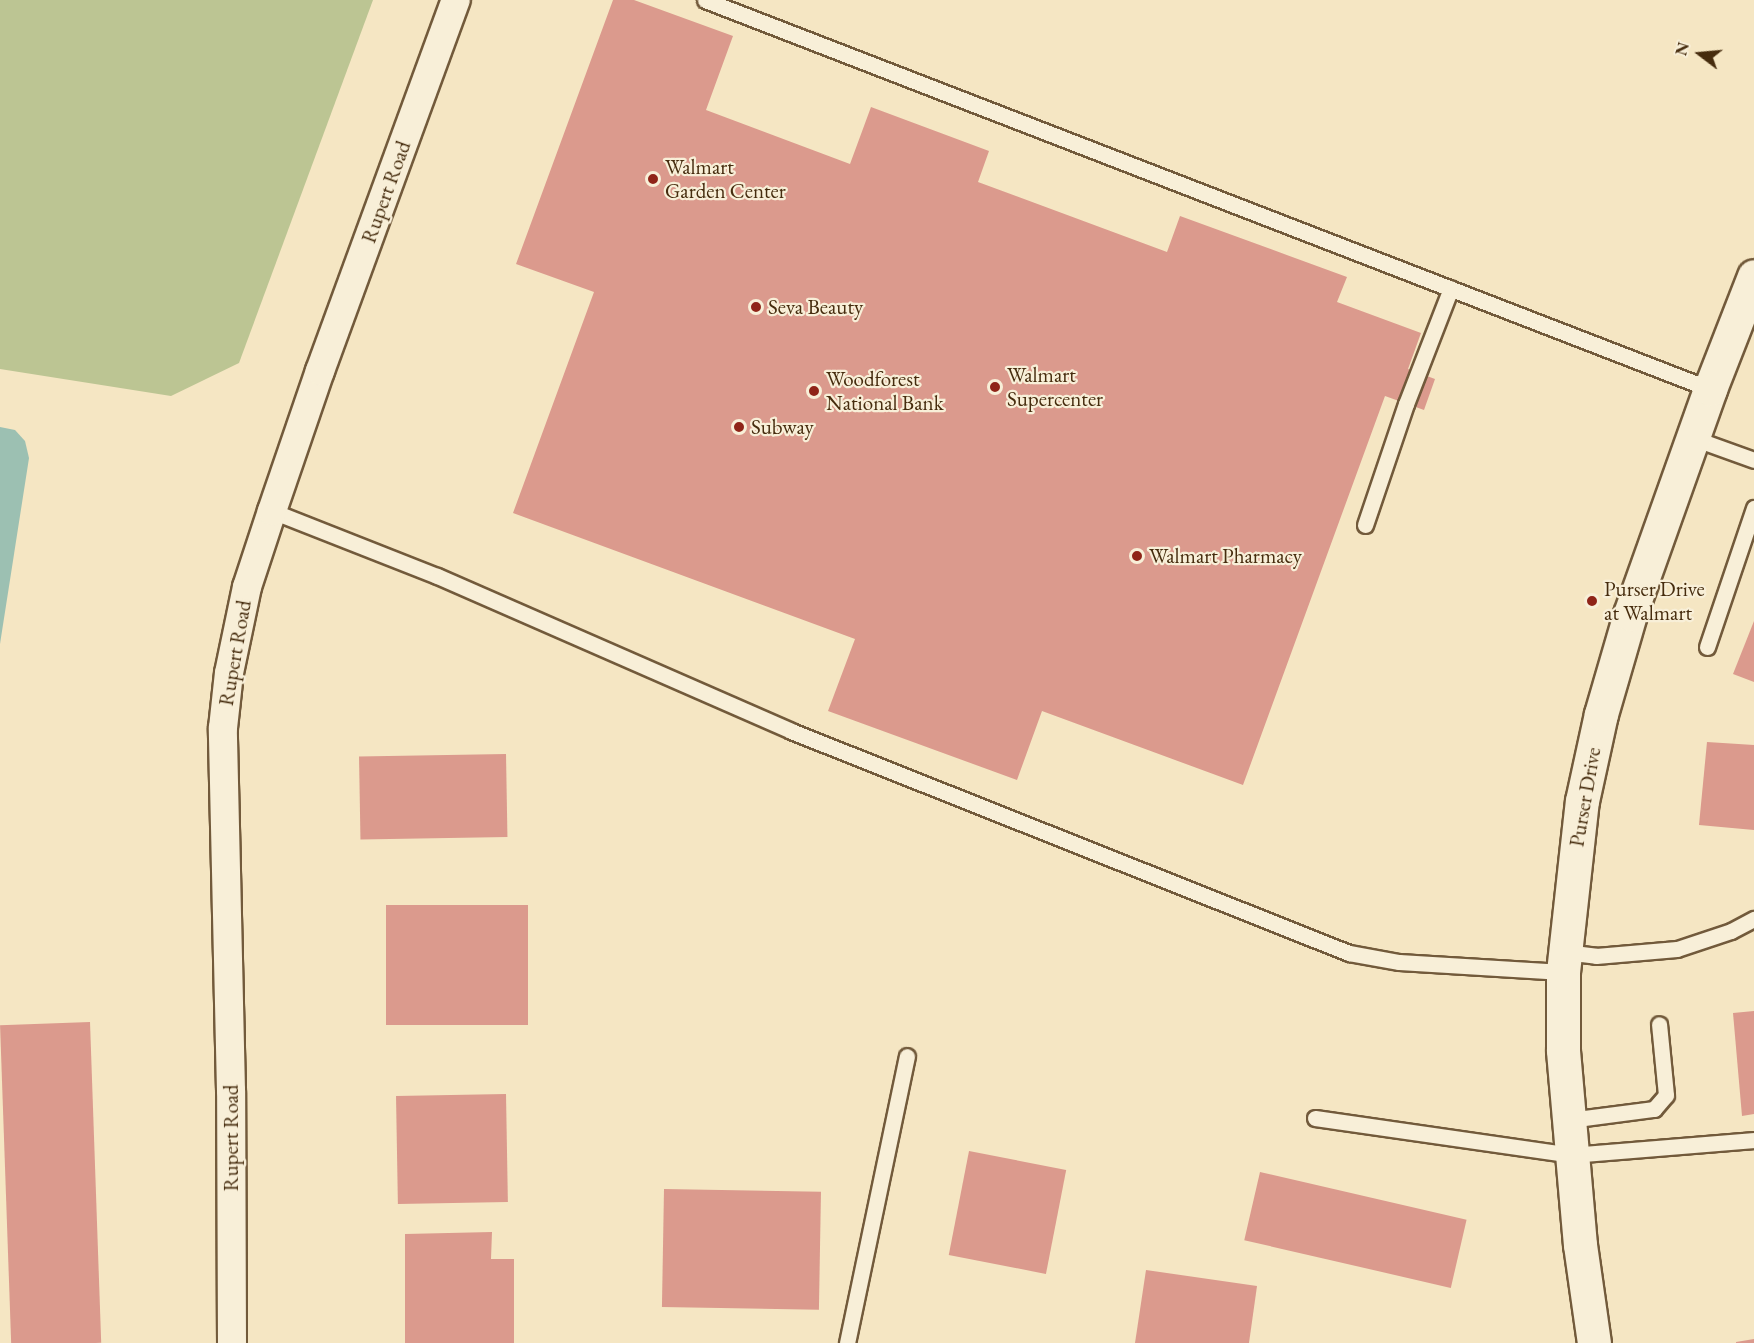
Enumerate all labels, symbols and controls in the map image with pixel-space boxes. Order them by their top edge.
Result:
north arrow [1670,24,1730,84]
text: N [1670,40,1694,58]
street label: Rupert Road [356,137,416,247]
place label: Walmart Garden Center [665,154,786,204]
marker: Walmart Garden Center [646,172,660,186]
place label: Seva Beauty [768,294,863,320]
marker: Seva Beauty [749,300,763,314]
place label: Walmart Supercenter [1007,362,1103,412]
place label: Woodforest National Bank [826,366,943,416]
marker: Walmart Supercenter [988,380,1002,394]
marker: Woodforest National Bank [807,384,821,398]
place label: Subway [751,414,814,440]
marker: Subway [732,420,746,434]
place label: Walmart Pharmacy [1149,543,1302,569]
marker: Walmart Pharmacy [1130,549,1144,563]
place label: Purser Drive at Walmart [1604,576,1705,626]
marker: Purser Drive at Walmart [1585,594,1599,608]
street label: Rupert Road [213,598,257,708]
street label: Purser Drive [1564,745,1606,849]
street label: Rupert Road [218,1085,244,1191]

